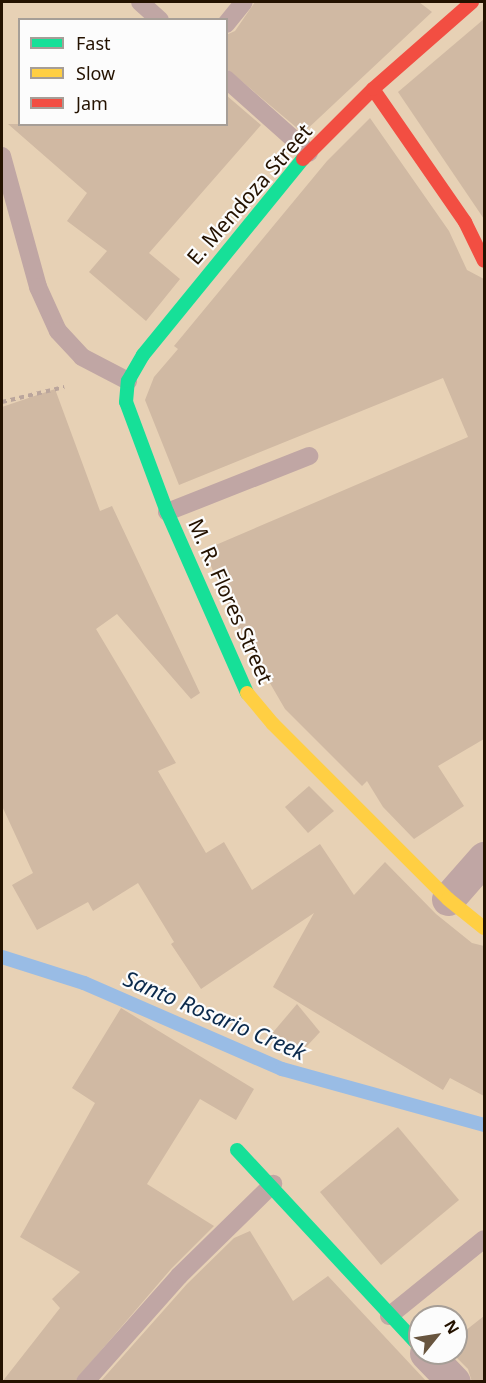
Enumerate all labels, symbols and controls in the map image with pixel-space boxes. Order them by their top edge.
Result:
legend [18,18,228,126]
text: Fast [76,31,111,55]
text: Slow [76,61,115,85]
text: Jam [76,91,108,115]
street label: E. Mendoza Street [181,119,317,269]
street label: M. R. Flores Street [183,515,279,687]
water label: Santo Rosario Creek [120,965,310,1065]
north arrow [408,1305,468,1365]
text: N [439,1316,465,1338]

